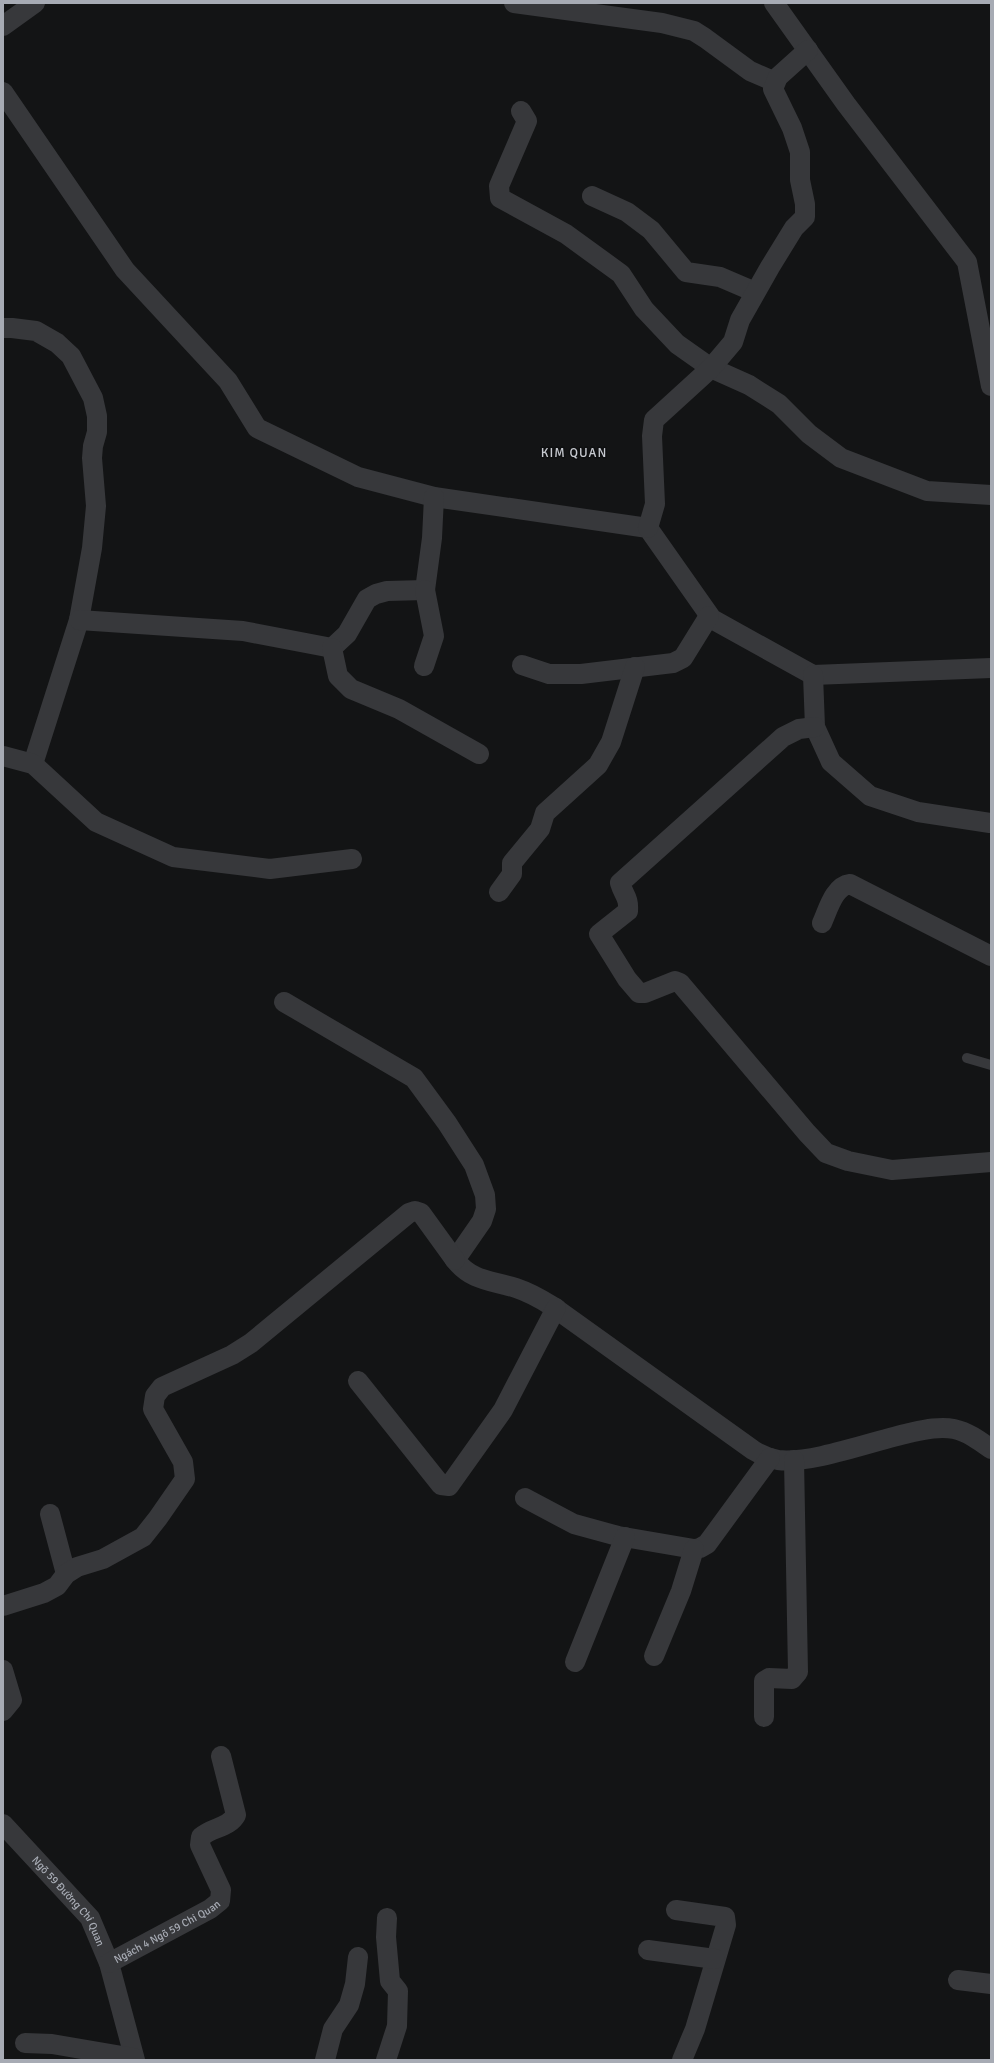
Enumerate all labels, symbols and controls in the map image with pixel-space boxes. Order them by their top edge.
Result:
district label: KIM QUAN [541,445,607,461]
street label: Ngõ 59 Đường Chi Quan [29,1854,107,1948]
street label: Ngách 4 Ngõ 59 Chi Quan [112,1897,223,1966]

